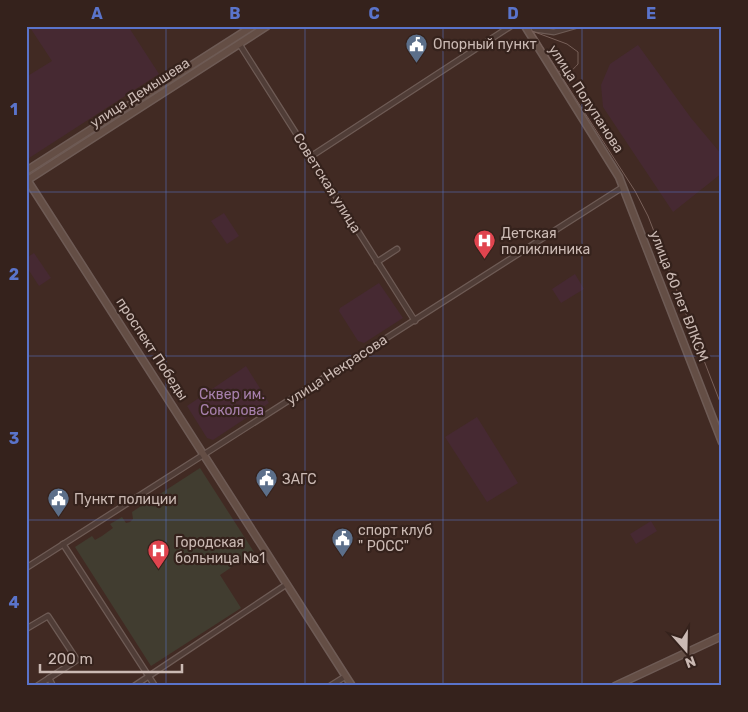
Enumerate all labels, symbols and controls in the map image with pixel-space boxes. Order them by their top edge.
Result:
text: A [91,4,103,23]
text: B [229,4,241,23]
text: C [368,4,380,23]
text: D [507,4,519,23]
text: E [646,4,656,23]
public building icon: Опорный пункт [405,32,429,63]
place label: Опорный пункт [433,36,537,53]
street label: улица Полупанова [545,42,627,156]
street label: улица Демышева [87,54,193,132]
text: 1 [10,100,18,119]
street label: Советская улица [289,130,365,236]
place label: Детская поликлиника [501,225,590,258]
street label: улица 60 лет ВЛКСМ [646,228,712,364]
hospital icon: Детская поликлиника [473,229,497,260]
text: 2 [9,265,19,284]
street label: проспект Победы [112,294,192,404]
street label: улица Некрасова [284,331,390,409]
park label: Сквер им. Соколова [199,386,265,419]
text: 3 [9,429,19,448]
public building icon: ЗАГС [254,467,278,498]
place label: ЗАГС [282,471,317,488]
public building icon: Пункт полиции [46,487,70,518]
place label: Пункт полиции [74,491,177,508]
place label: спорт клуб " РОСС" [358,522,432,555]
public building icon: спорт клуб " РОСС" [330,526,354,557]
place label: Городская больница №1 [175,534,265,567]
hospital icon: Городская больница №1 [147,538,171,569]
text: 4 [9,593,20,612]
north arrow [660,624,710,674]
scale bar [40,642,182,674]
text: 200 m [48,650,93,668]
text: N [683,652,698,671]

